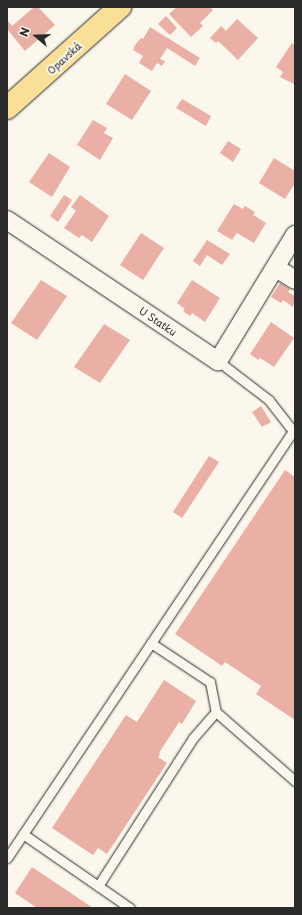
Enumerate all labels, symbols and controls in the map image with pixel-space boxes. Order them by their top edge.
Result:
north arrow [16,16,56,56]
text: N [15,25,34,39]
street label: Opavská [44,40,84,76]
street label: U Statku [137,304,179,338]

